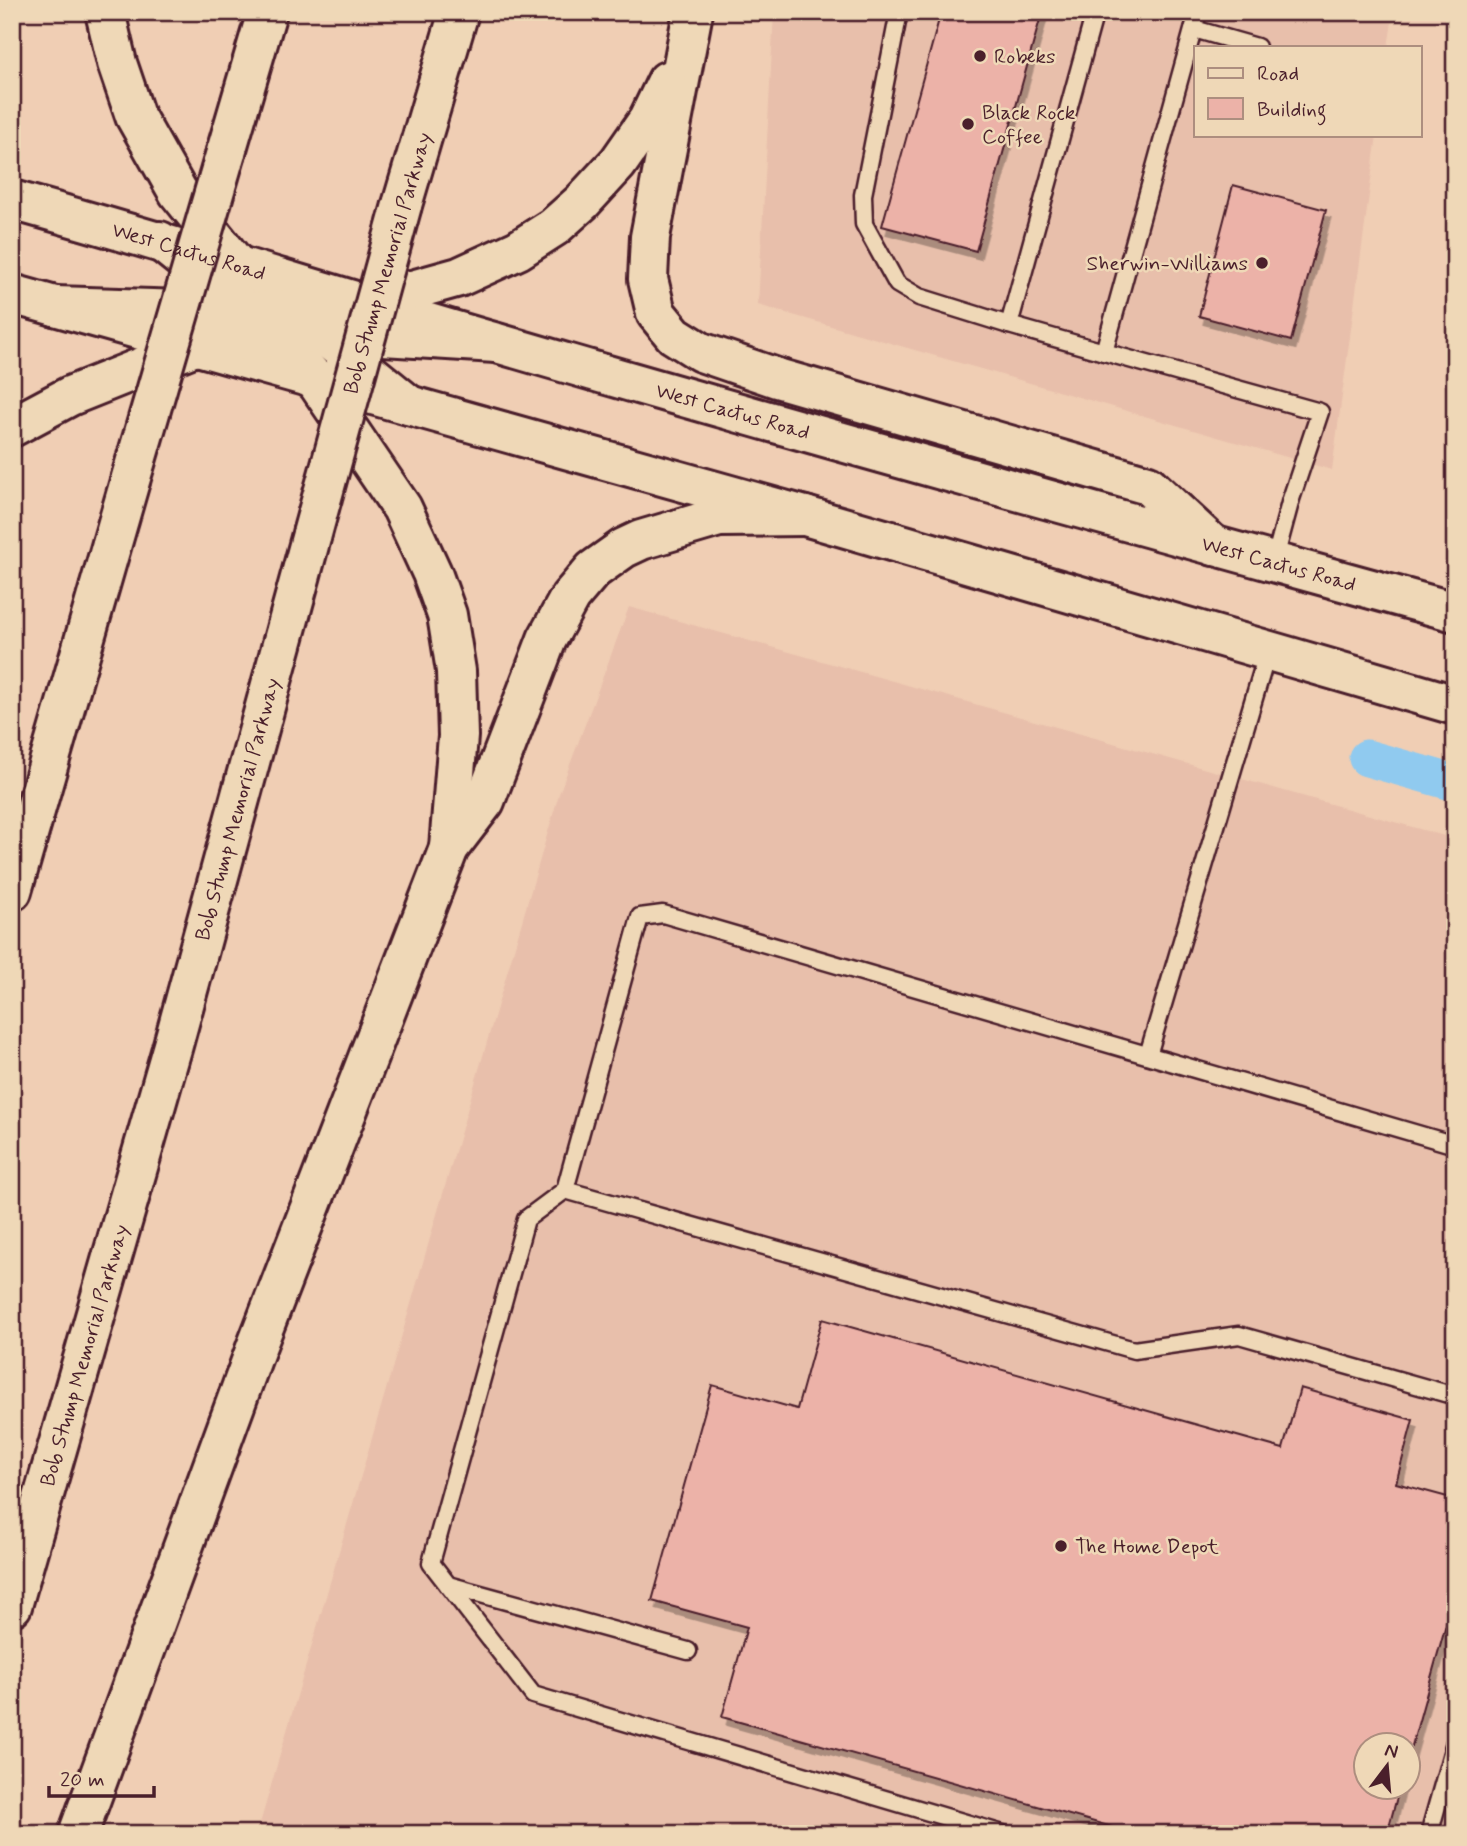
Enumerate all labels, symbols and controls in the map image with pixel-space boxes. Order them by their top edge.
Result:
place label: Robeks [994,43,1056,71]
legend [1194,46,1422,136]
marker: Robeks [972,48,988,64]
text: Road [1257,60,1299,88]
text: Building [1257,96,1327,126]
place label: Black Rock Coffee [982,99,1076,151]
marker: Black Rock Coffee [960,116,976,132]
street label: Bob Stump Memorial Parkway [337,129,439,397]
street label: West Cactus Road [108,216,269,288]
place label: Sherwin-Williams [1087,250,1248,278]
marker: Sherwin-Williams [1254,255,1270,271]
street label: West Cactus Road [652,377,813,447]
street label: West Cactus Road [1198,530,1359,599]
street label: Bob Stump Memorial Parkway [189,675,287,944]
street label: Bob Stump Memorial Parkway [34,1221,136,1490]
place label: The Home Depot [1075,1533,1219,1561]
marker: The Home Depot [1053,1538,1069,1554]
north arrow [1352,1730,1422,1800]
text: N [1382,1737,1401,1765]
scale bar [49,1755,154,1799]
text: 20 m [60,1766,105,1794]

